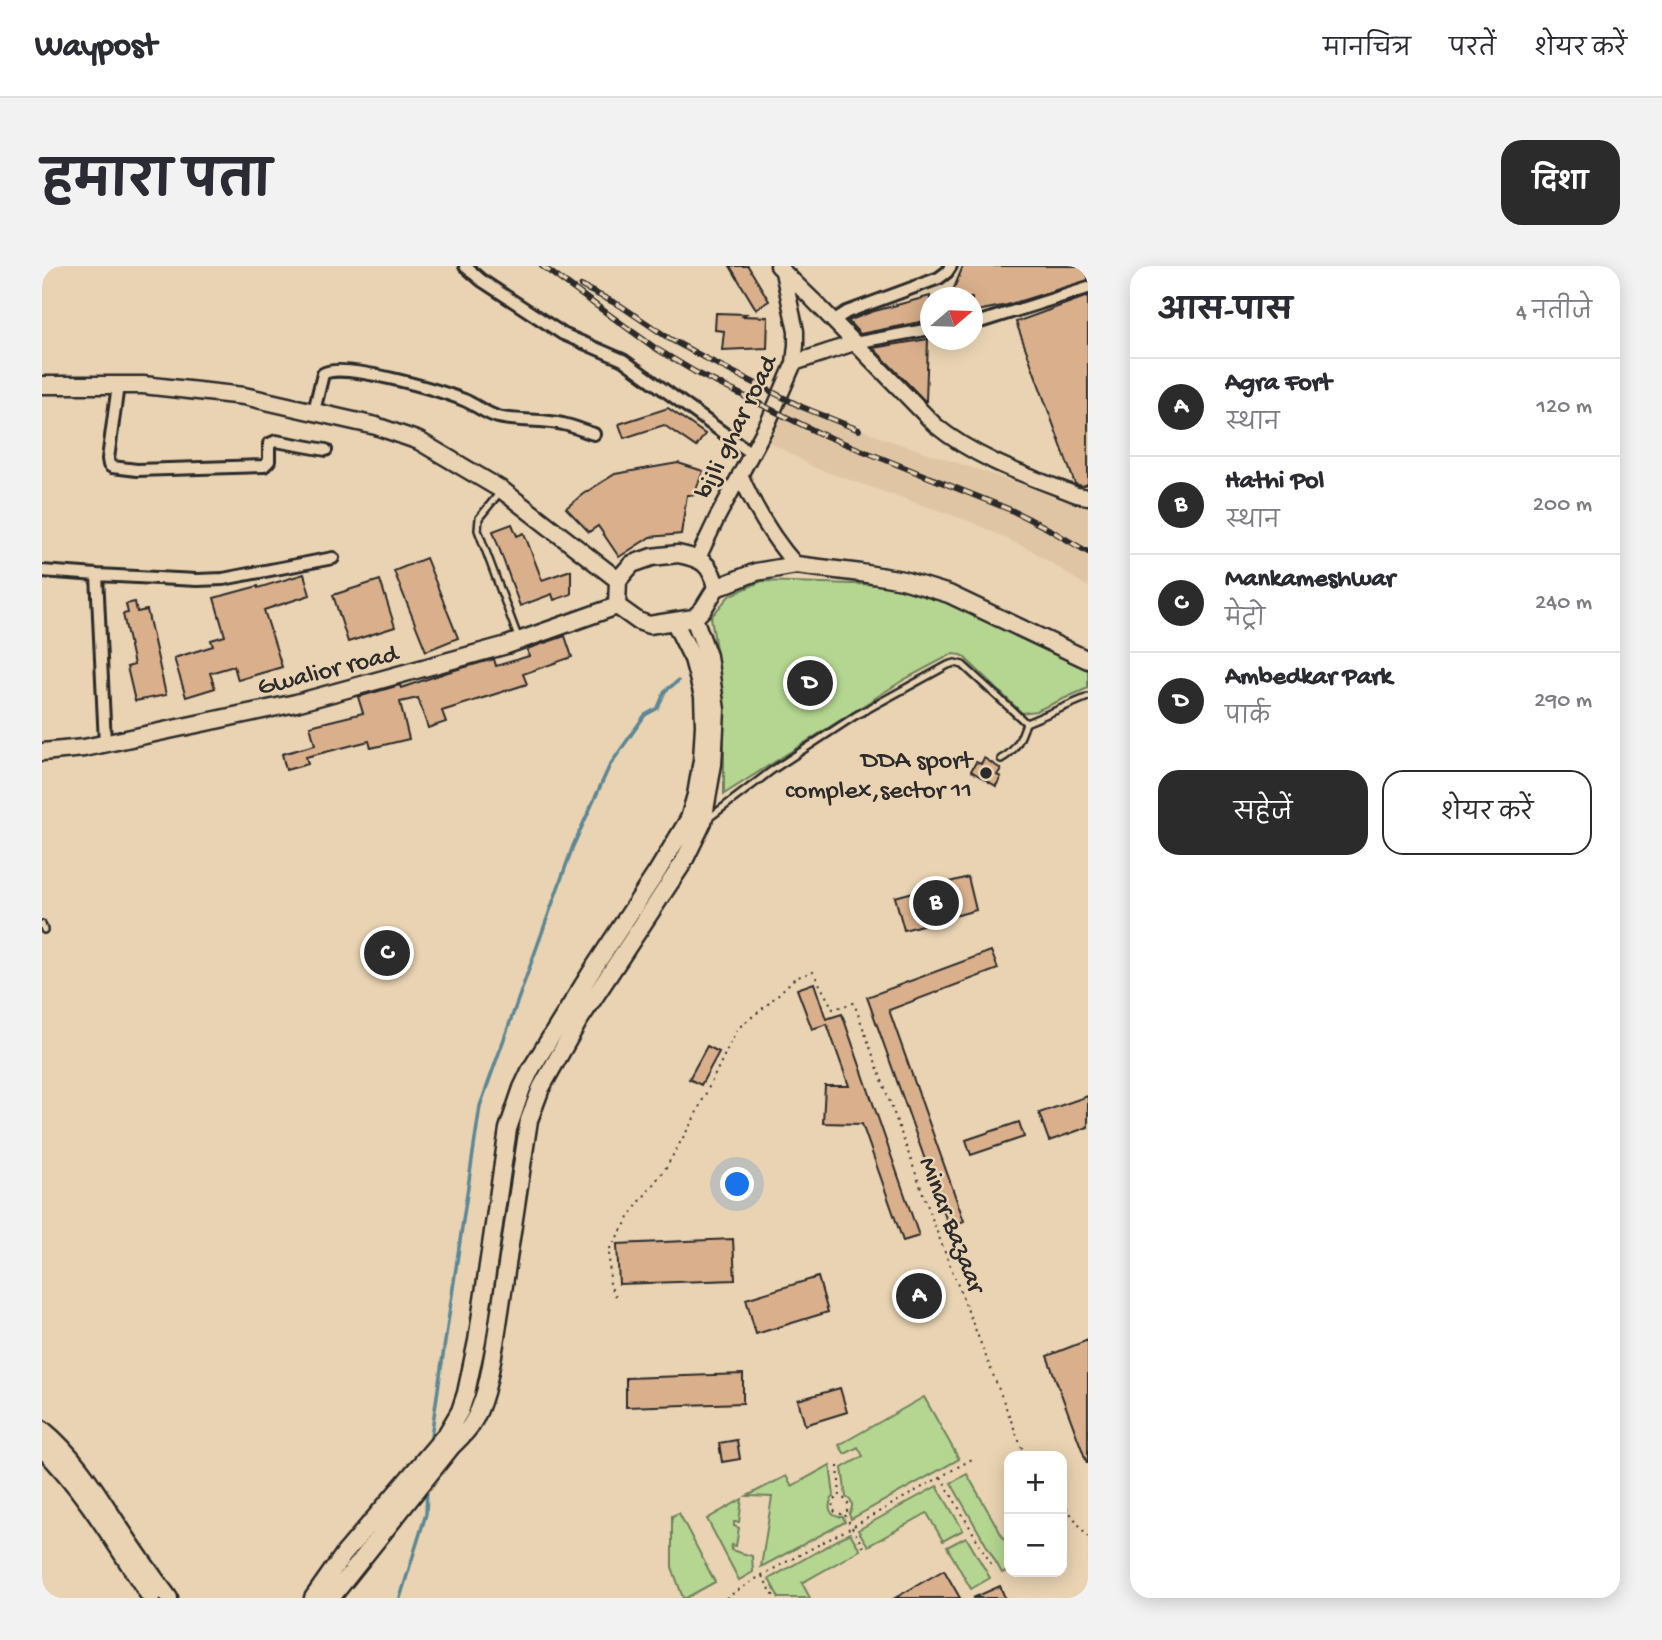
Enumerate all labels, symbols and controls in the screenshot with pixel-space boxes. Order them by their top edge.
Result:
text: Waypost [35,29,157,67]
text: मानचित्र [1323,36,1411,65]
text: परतें [1449,36,1496,65]
text: शेयर करें [1534,36,1627,65]
button: दिशा [1501,140,1620,225]
text: हमारा पता [42,157,271,215]
north arrow [920,287,983,350]
text: आस-पास [1158,296,1292,331]
text: 4 नतीजे [1516,300,1592,327]
street label: bijli ghar road [690,350,787,505]
text: Agra Fort [1225,369,1332,400]
text: A [1174,394,1188,421]
text: 120 m [1537,394,1592,421]
text: स्थान [1225,411,1280,438]
text: Hathi Pol [1225,467,1324,498]
text: B [1175,492,1187,519]
text: 200 m [1533,492,1592,519]
text: स्थान [1225,509,1280,536]
text: Mankameshwar [1225,565,1395,596]
text: C [1175,590,1187,617]
text: 240 m [1535,590,1592,617]
text: मेट्रो [1225,607,1265,634]
street label: Gwalior road [255,640,403,705]
pin: D [787,657,833,709]
text: Ambedkar Park [1225,663,1392,694]
text: D [1174,688,1189,715]
text: 290 m [1534,688,1592,715]
text: पार्क [1225,705,1270,732]
place label: DDA sport complex,sector 11 [785,747,974,808]
marker: DDA sport complex,sector 11 [978,765,994,781]
button: सहेजें [1158,770,1368,855]
button: शेयर करें [1382,770,1592,855]
pin: B [913,877,959,929]
pin: C [364,927,410,979]
street label: Minar Bazaar [910,1153,991,1301]
your location [720,1167,754,1201]
pin: A [896,1270,942,1322]
map controls [1004,1451,1067,1577]
button: + [1004,1451,1067,1514]
button: − [1004,1514,1067,1577]

